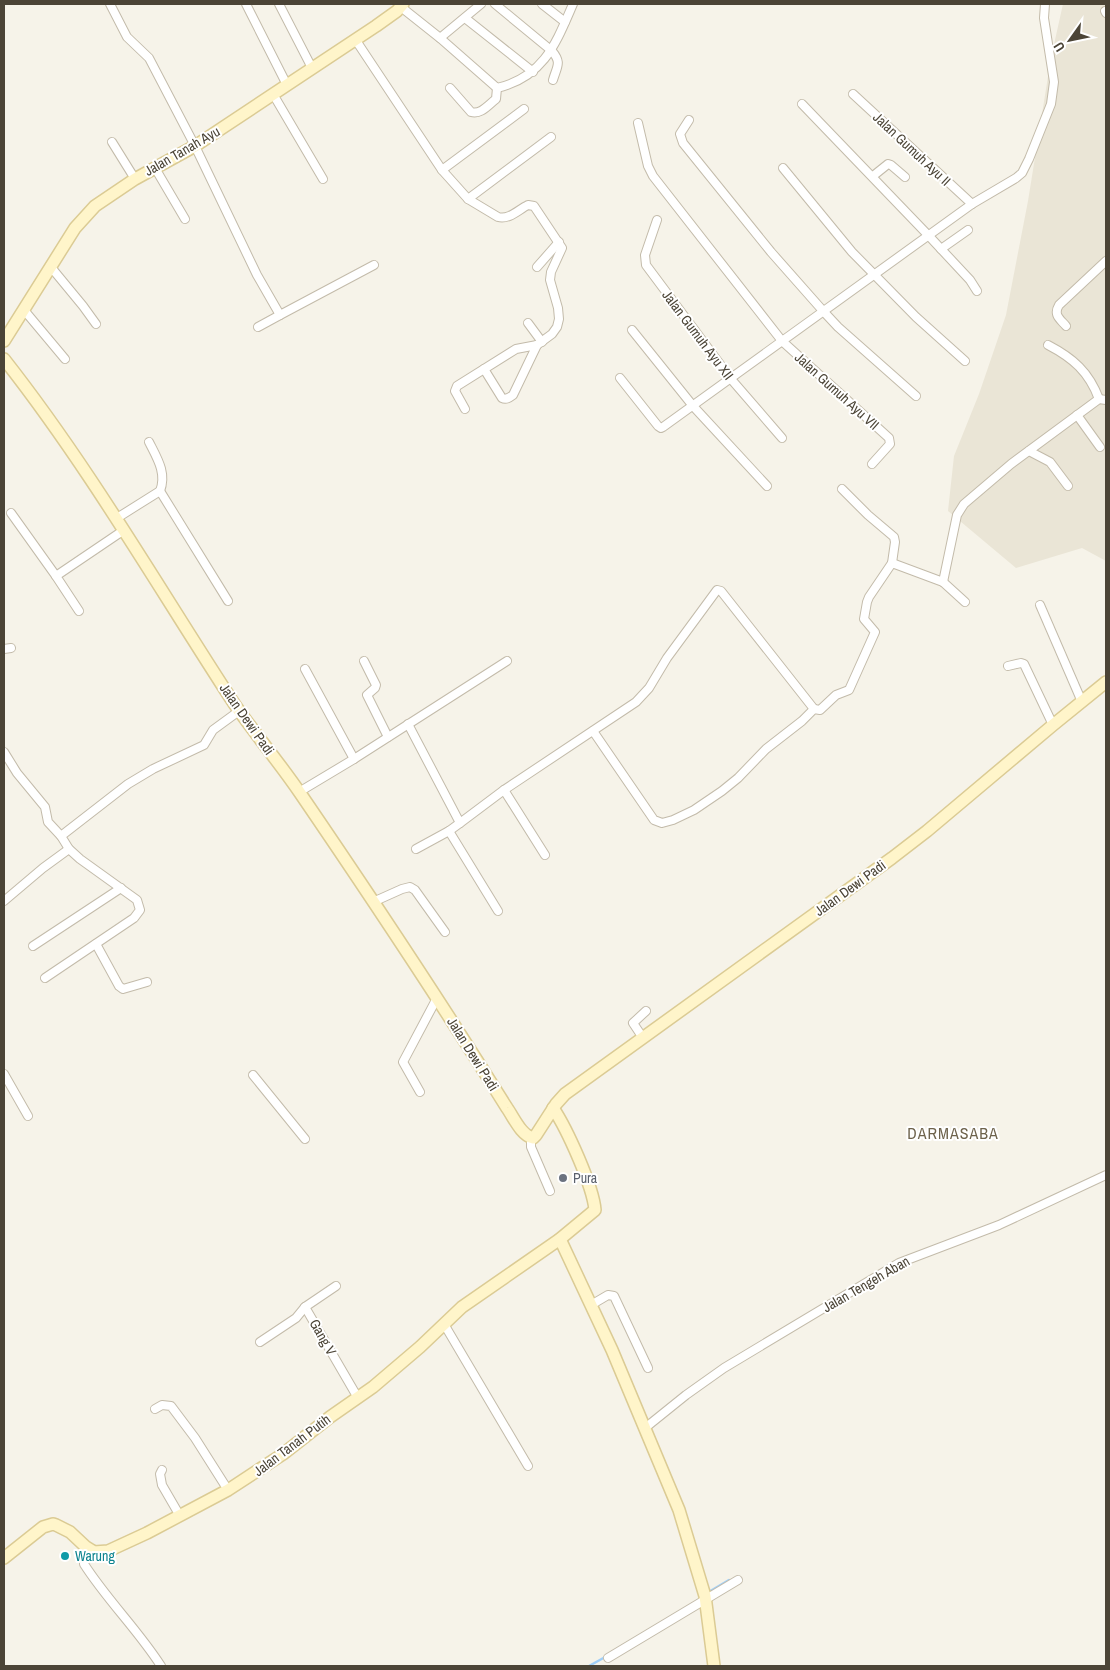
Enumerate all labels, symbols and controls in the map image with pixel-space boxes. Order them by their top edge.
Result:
north arrow [1045,15,1095,65]
text: U [1049,39,1069,55]
street label: Jalan Gumuh Ayu II [869,108,955,190]
street label: Jalan Tanah Ayu [141,122,223,180]
street label: Jalan Gumuh Ayu XII [658,287,738,383]
street label: Jalan Gumuh Ayu VII [791,348,883,434]
street label: Jalan Dewi Padi [216,680,278,758]
street label: Jalan Dewi Padi [811,856,889,920]
street label: Jalan Dewi Padi [443,1014,503,1094]
district label: DARMASABA [907,1122,999,1144]
place label: Pura [573,1169,598,1187]
marker: Pura [557,1172,569,1184]
street label: Jalan Tengeh Aban [819,1252,913,1316]
street label: Gang V [305,1316,341,1359]
street label: Jalan Tanah Putih [250,1410,334,1480]
place label: Warung [75,1547,115,1565]
marker: Warung [59,1550,71,1562]

